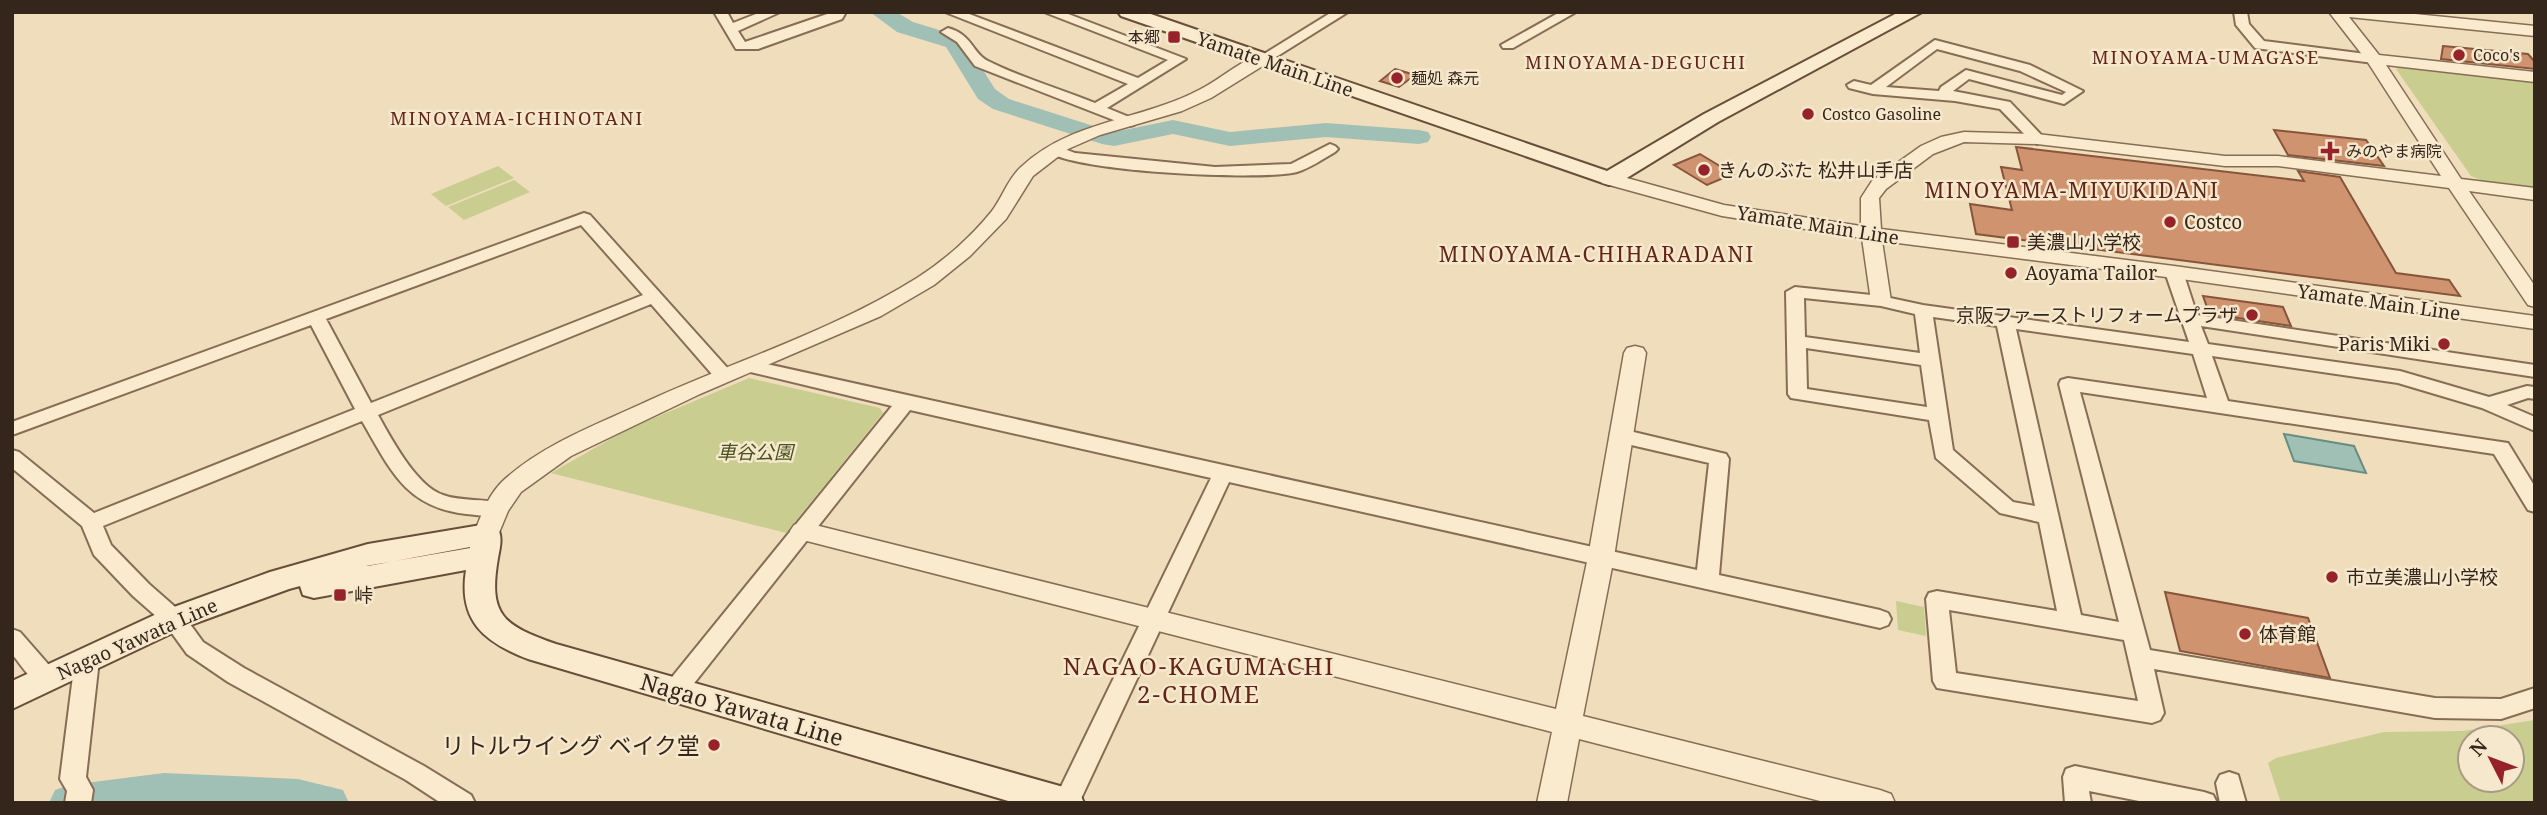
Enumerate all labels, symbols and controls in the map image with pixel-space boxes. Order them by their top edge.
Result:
street label: Yamate Main Line [1192,25,1357,103]
place label: 本郷 [1128,26,1160,48]
marker: 本郷 [1166,29,1182,45]
place label: Coco's [2473,44,2520,66]
district label: MINOYAMA-UMAGASE [2092,45,2320,69]
marker: Coco's [2451,47,2467,63]
district label: MINOYAMA-DEGUCHI [1525,50,1747,74]
place label: 麺処 森元 [1411,67,1479,89]
marker: 麺処 森元 [1389,70,1405,86]
place label: Costco Gasoline [1822,103,1941,125]
district label: MINOYAMA-ICHINOTANI [390,106,644,130]
marker: Costco Gasoline [1800,106,1816,122]
place label: みのやま病院 [2346,140,2442,162]
marker: みのやま病院 [2320,141,2340,161]
place label: きんのぶた 松井山手店 [1718,157,1913,183]
marker: きんのぶた 松井山手店 [1696,162,1712,178]
district label: MINOYAMA-MIYUKIDANI [1924,176,2220,204]
street label: Yamate Main Line [1734,199,1901,251]
place label: Costco [2184,209,2242,235]
marker: Costco [2162,214,2178,230]
place label: 美濃山小学校 [2027,229,2141,255]
marker: 美濃山小学校 [2005,234,2021,250]
district label: MINOYAMA-CHIHARADANI [1439,240,1755,268]
place label: Aoyama Tailor [2025,260,2157,286]
marker: Aoyama Tailor [2003,265,2019,281]
street label: Yamate Main Line [2295,278,2462,326]
place label: 京阪ファーストリフォームプラザ [1956,302,2238,328]
marker: 京阪ファーストリフォームプラザ [2244,307,2260,323]
place label: Paris Miki [2338,331,2430,357]
marker: Paris Miki [2436,336,2452,352]
park label: 車谷公園 [717,439,796,465]
place label: 市立美濃山小学校 [2346,564,2498,590]
marker: 市立美濃山小学校 [2324,569,2340,585]
place label: 峠 [354,582,373,608]
marker: 峠 [332,587,348,603]
street label: Nagao Yawata Line [53,592,221,686]
place label: 体育館 [2259,621,2316,647]
marker: 体育館 [2237,626,2253,642]
district label: NAGAO-KAGUMACHI 2-CHOME [1063,649,1335,710]
street label: Nagao Yawata Line [637,665,847,753]
north arrow [2456,724,2526,794]
place label: リトルウイング ベイク堂 [441,729,700,761]
text: N [2464,733,2493,762]
marker: リトルウイング ベイク堂 [706,737,722,753]

